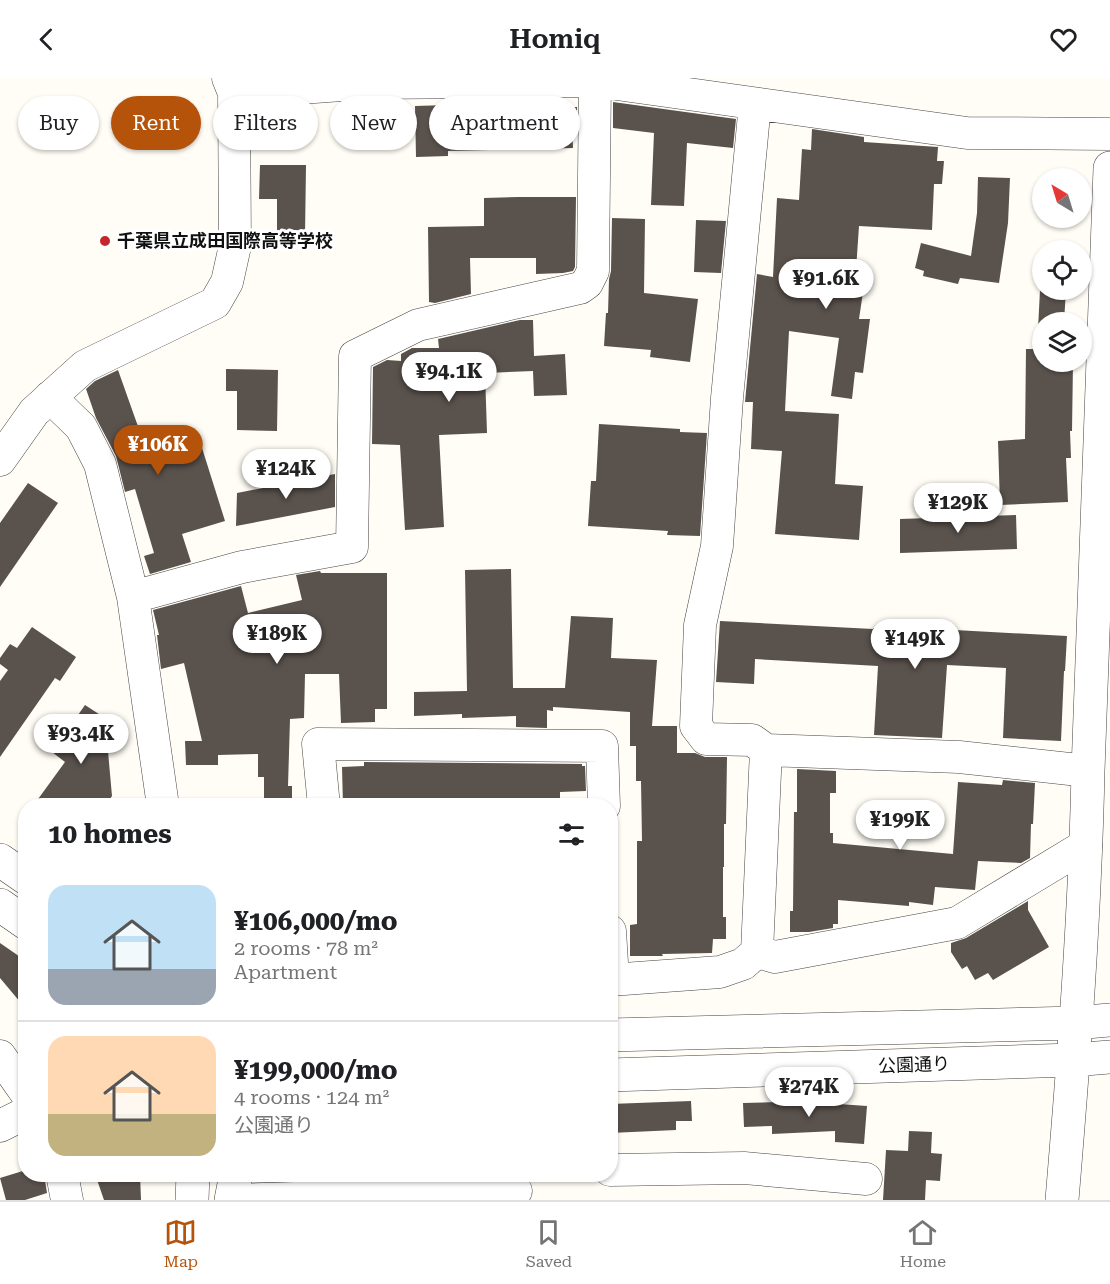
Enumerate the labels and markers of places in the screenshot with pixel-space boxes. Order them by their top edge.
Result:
place label: 千葉県立成田国際高等学校 [117,230,333,251]
marker: 千葉県立成田国際高等学校 [98,234,112,248]
pin: ¥91.6K [777,259,875,310]
pin: ¥94.1K [400,352,498,403]
pin: ¥106K [116,425,200,476]
pin: ¥124K [244,449,328,500]
pin: ¥129K [916,483,1000,534]
pin: ¥189K [235,614,319,665]
pin: ¥149K [873,619,957,670]
pin: ¥93.4K [32,714,130,765]
pin: ¥199K [858,800,942,851]
pin: ¥274K [767,1067,851,1118]

